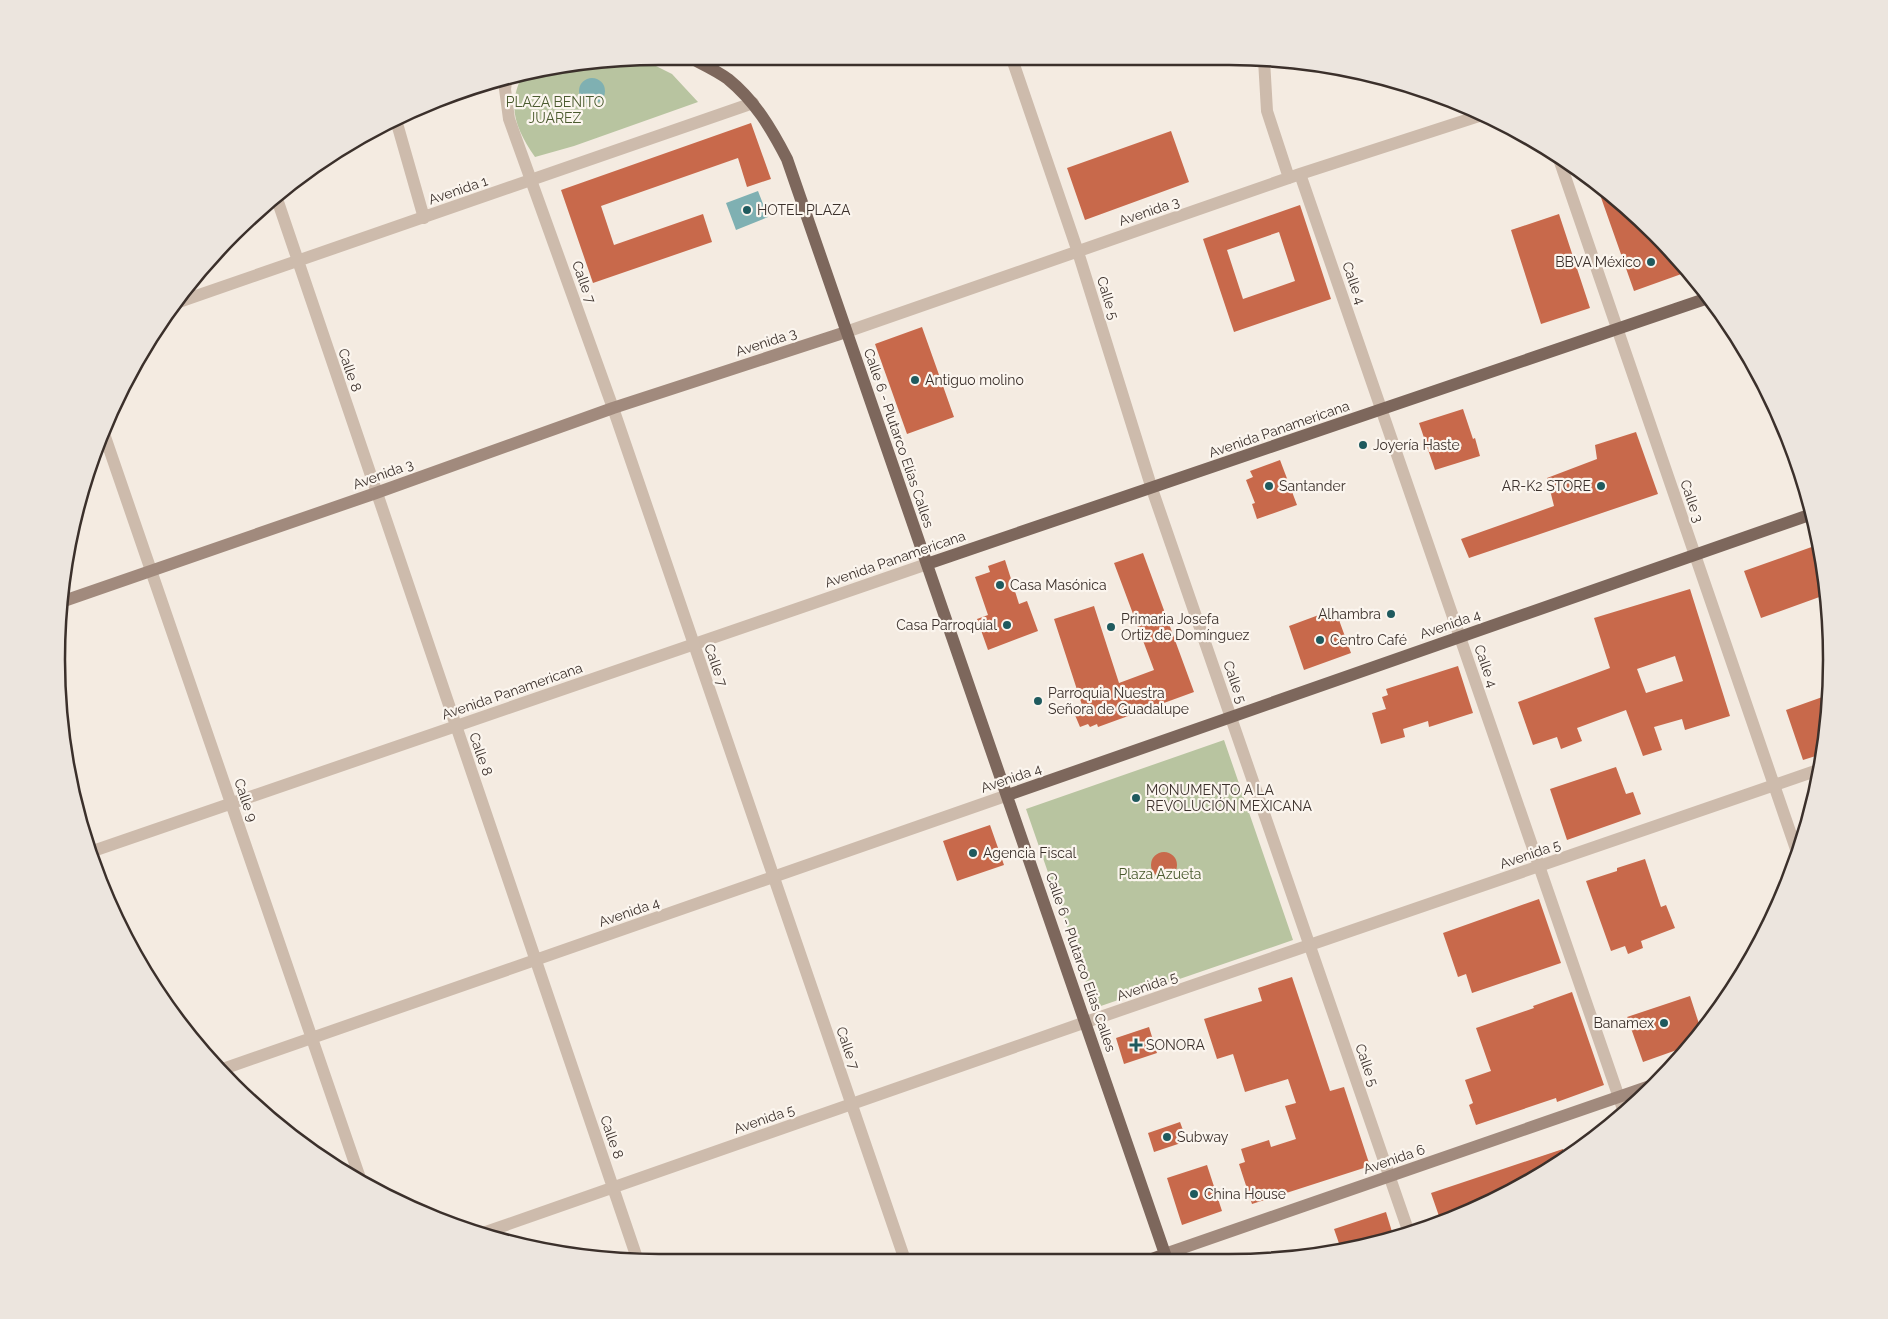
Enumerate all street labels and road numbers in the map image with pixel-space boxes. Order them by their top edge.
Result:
street label: Avenida 1 [426,172,490,208]
street label: Avenida 3 [1117,193,1181,229]
street label: Calle 7 [569,259,599,306]
street label: Calle 4 [1339,259,1369,307]
street label: Calle 5 [1094,274,1122,322]
street label: Avenida 3 [734,325,798,359]
street label: Calle 8 [335,346,365,394]
street label: Calle 6 - Plutarco Elías Calles [861,346,937,530]
street label: Avenida Panamericana [1207,397,1351,461]
street label: Avenida 3 [351,456,415,492]
street label: Calle 3 [1677,478,1707,524]
street label: Avenida Panamericana [823,527,967,591]
street label: Avenida 4 [1418,606,1483,642]
street label: Calle 7 [701,642,731,689]
street label: Calle 4 [1471,642,1501,690]
street label: Calle 5 [1220,658,1250,706]
street label: Avenida Panamericana [440,659,584,723]
street label: Calle 8 [466,730,496,778]
street label: Avenida 4 [979,760,1044,796]
street label: Calle 9 [231,776,261,824]
street label: Avenida 5 [1498,836,1563,872]
street label: Calle 6 - Plutarco Elías Calles [1043,870,1119,1054]
street label: Avenida 4 [597,894,662,930]
street label: Avenida 5 [1115,968,1180,1004]
street label: Calle 7 [833,1025,863,1072]
street label: Calle 5 [1352,1041,1382,1089]
street label: Avenida 5 [732,1101,797,1137]
street label: Calle 8 [597,1113,627,1161]
street label: Avenida 6 [1361,1141,1427,1177]

